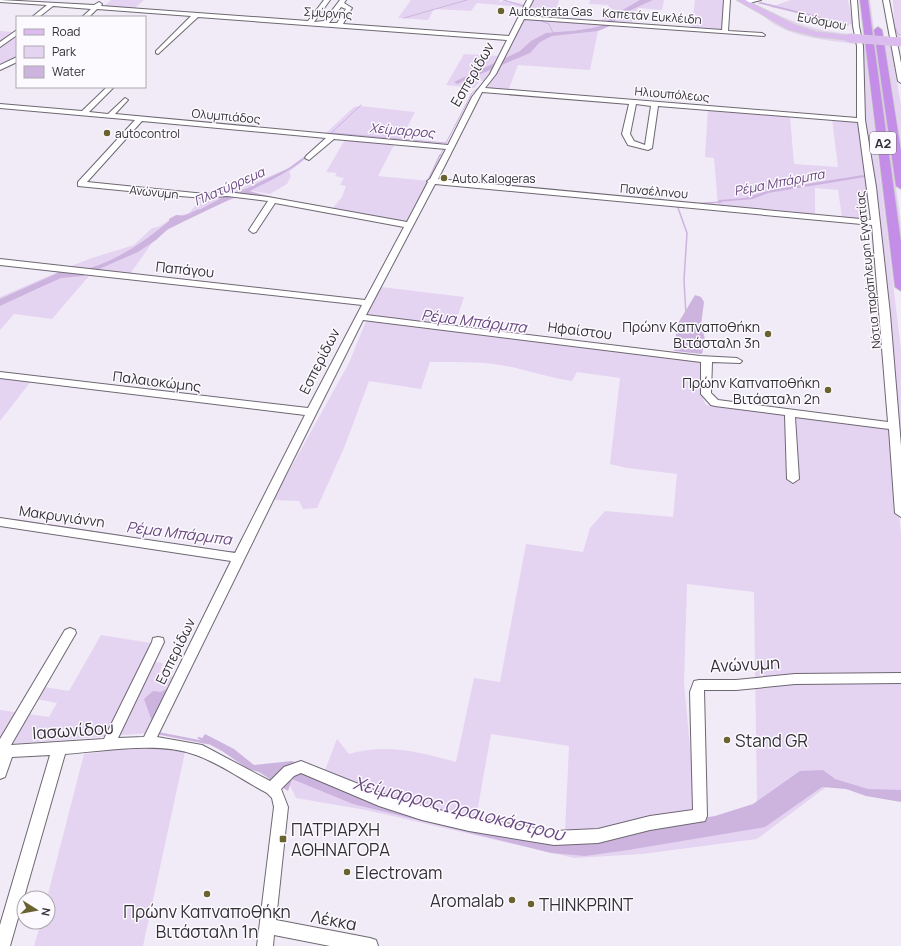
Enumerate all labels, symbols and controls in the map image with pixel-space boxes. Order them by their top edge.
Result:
street label: Σμύρνης [303,3,353,23]
place label: Autostrata Gas [509,3,593,20]
street label: Καπετάν Ευκλέιδη [602,4,702,28]
marker: Autostrata Gas [496,6,506,16]
street label: Ευόσμου [796,8,848,34]
legend [16,16,146,88]
text: Road [52,23,80,40]
street label: Εσπερίδων [446,38,498,110]
text: Park [52,43,77,60]
text: Water [52,63,86,80]
street label: Ηλιουπόλεως [634,82,711,106]
street label: Ολυμπιάδος [191,105,262,128]
water label: Χείμαρρος [369,118,437,142]
place label: autocontrol [115,125,180,142]
marker: autocontrol [102,128,112,138]
road number: Α2 [870,132,896,154]
water label: Πλατύρρεμα [191,162,268,210]
water label: Ρέμα Μπάρμπα [732,164,827,200]
place label: Auto Kalogeras [452,170,536,187]
marker: Auto Kalogeras [439,173,449,183]
street label: Πανσέληνου [619,180,689,202]
street label: Ανώνυμη [128,181,180,203]
street label: Νότια παράπλευρη Εγνατίας [851,190,885,350]
street label: Παπάγου [155,256,215,282]
water label: Ρέμα Μπάρμπα [420,304,530,338]
street label: Ηφαίστου [547,317,613,343]
place label: Πρώην Καπναποθήκη Βιτάσταλη 3η [622,317,760,352]
street label: Εσπερίδων [294,325,344,397]
marker: Πρώην Καπναποθήκη Βιτάσταλη 3η [763,329,773,339]
street label: Παλαιοκώμης [112,366,202,396]
place label: Πρώην Καπναποθήκη Βιτάσταλη 2η [682,373,820,408]
marker: Πρώην Καπναποθήκη Βιτάσταλη 2η [823,385,833,395]
street label: Μακρυγιάννη [18,501,106,531]
water label: Ρέμα Μπάρμπα [125,516,235,550]
street label: Εσπερίδων [151,615,199,687]
street label: Ανώνυμη [709,651,781,677]
street label: Ιασωνίδου [31,716,115,744]
place label: Stand GR [735,729,808,752]
marker: Stand GR [722,735,732,745]
water label: Χείμαρρος Ωραιοκάστρου [351,770,568,846]
place label: ΠΑΤΡΙΑΡΧΗ ΑΘΗΝΑΓΟΡΑ [291,818,390,861]
marker: ΠΑΤΡΙΑΡΧΗ ΑΘΗΝΑΓΟΡΑ [278,834,288,844]
place label: Electrovam [355,861,442,884]
marker: Electrovam [342,867,352,877]
marker: Πρώην Καπναποθήκη Βιτάσταλη 1η [202,889,212,899]
place label: Aromalab [430,889,504,912]
north arrow [16,890,56,930]
place label: THINKPRINT [539,893,633,916]
marker: Aromalab [507,895,517,905]
marker: THINKPRINT [526,899,536,909]
place label: Πρώην Καπναποθήκη Βιτάσταλη 1η [123,900,291,943]
street label: Λέκκα [309,904,359,936]
text: N [38,907,54,917]

